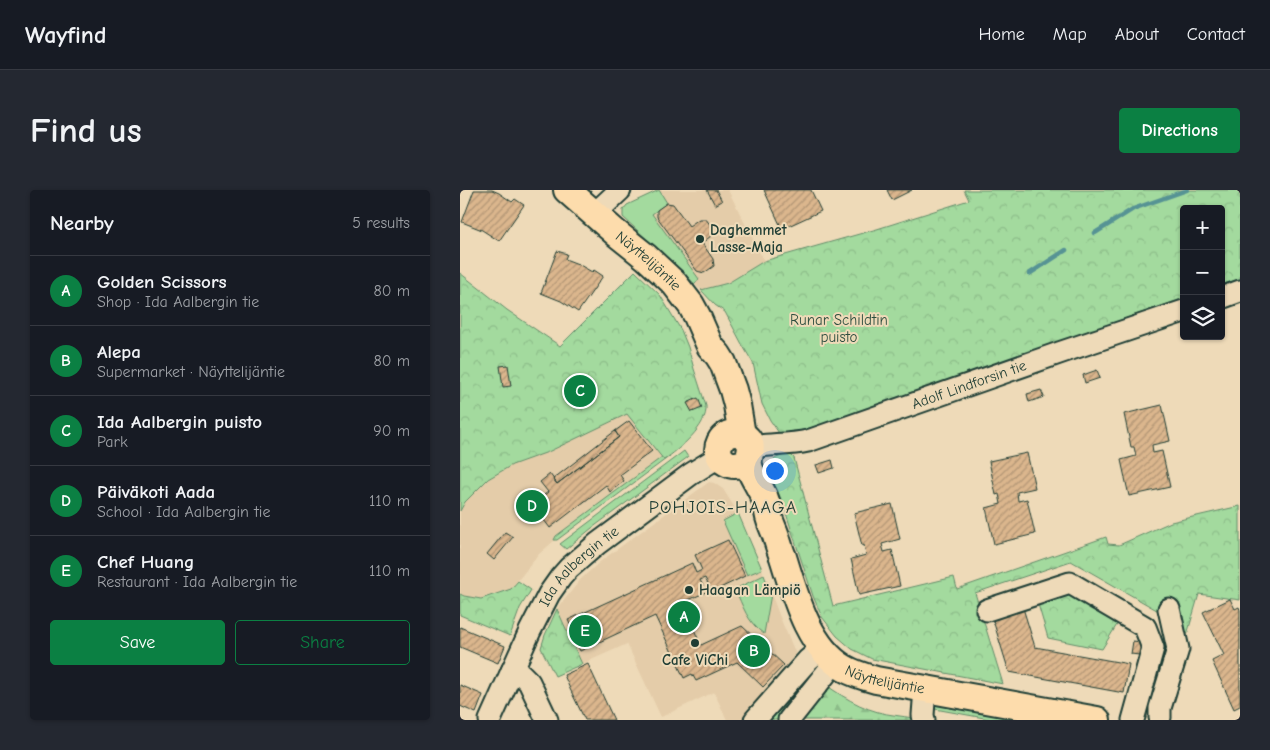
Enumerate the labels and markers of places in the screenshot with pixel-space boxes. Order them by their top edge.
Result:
place label: Daghemmet Lasse-Maja [710,221,788,256]
marker: Daghemmet Lasse-Maja [694,233,706,245]
pin: C [564,372,596,410]
pin: D [516,487,548,525]
place label: Haagan Lämpiö [699,581,801,599]
marker: Haagan Lämpiö [683,584,695,596]
pin: A [668,598,700,636]
pin: E [569,612,601,650]
pin: B [738,632,770,670]
marker: Cafe ViChi [689,637,701,649]
place label: Cafe ViChi [662,651,728,669]

